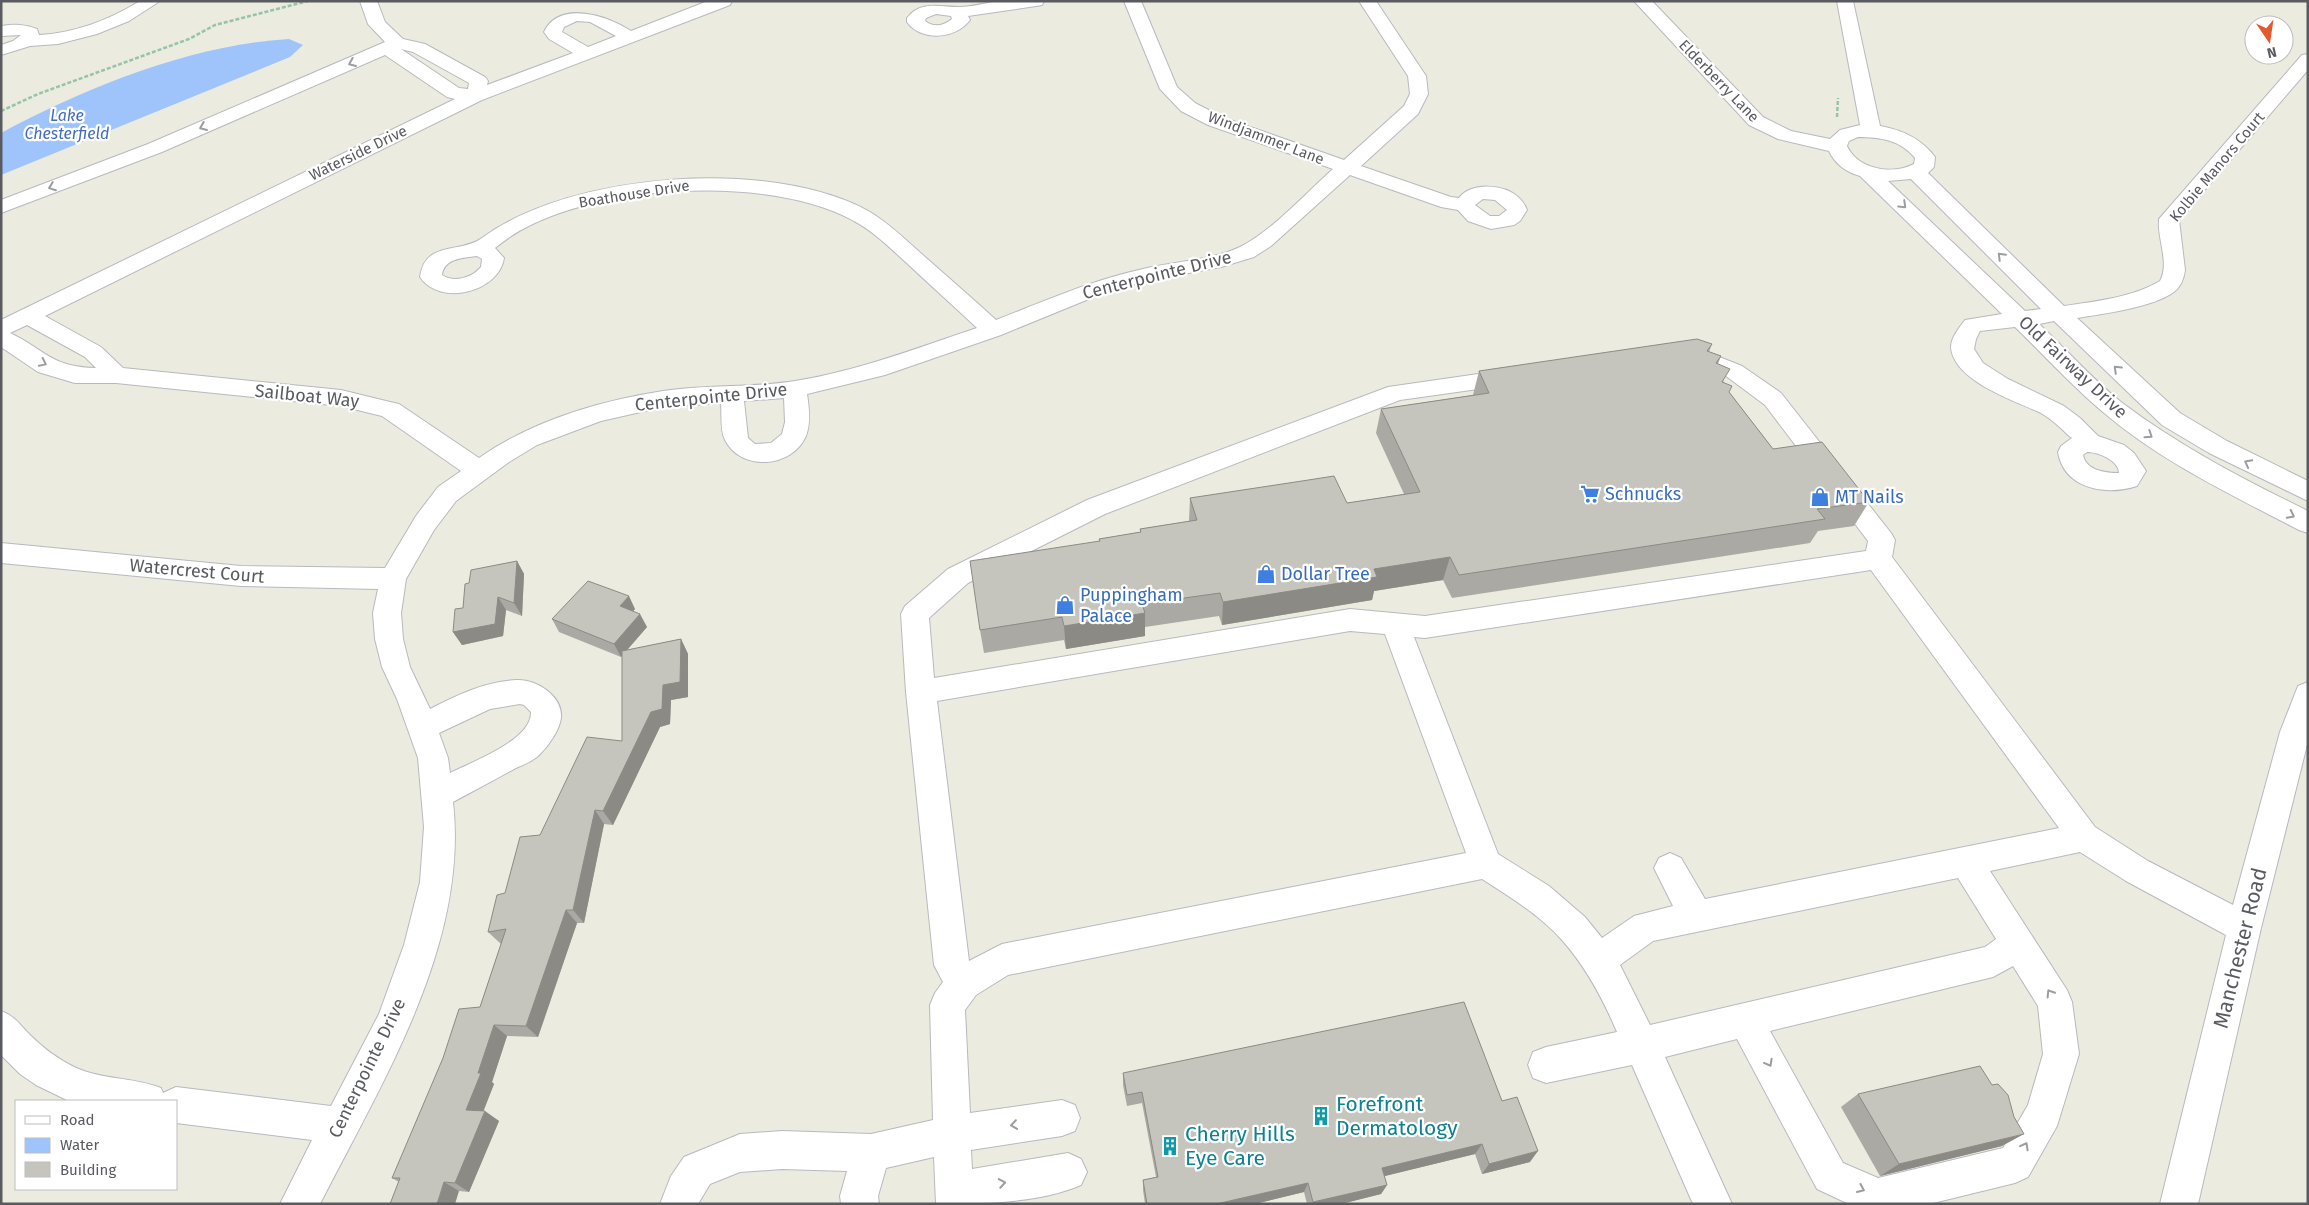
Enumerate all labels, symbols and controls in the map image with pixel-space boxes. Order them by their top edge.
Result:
north arrow [2244,15,2294,65]
street label: Elderberry Lane [1675,36,1763,126]
text: N [2265,43,2278,62]
one-way arrow [349,57,357,67]
water label: Lake Chesterfield [25,106,109,143]
street label: Windjammer Lane [1205,108,1327,168]
street label: Kolbie Manors Court [2166,108,2269,226]
one-way arrow [199,121,208,132]
street label: Waterside Drive [306,122,410,184]
street label: Boathouse Drive [577,176,691,212]
one-way arrow [49,182,57,192]
one-way arrow [1897,199,1906,208]
street label: Centerpointe Drive [1080,246,1234,304]
one-way arrow [1997,252,2006,261]
street label: Old Fairway Drive [2014,311,2132,423]
one-way arrow [38,357,47,367]
one-way arrow [2114,366,2123,375]
street label: Centerpointe Drive [634,378,788,416]
street label: Sailboat Way [254,380,360,412]
one-way arrow [2144,429,2153,438]
one-way arrow [2244,459,2253,469]
supermarket icon: Schnucks [1579,483,1601,505]
place label: Schnucks [1605,483,1681,505]
shop icon: MT Nails [1809,486,1831,508]
place label: MT Nails [1835,486,1904,508]
one-way arrow [2286,509,2295,519]
street label: Watercrest Court [129,554,266,588]
shop icon: Dollar Tree [1255,563,1277,585]
place label: Dollar Tree [1281,563,1370,585]
place label: Puppingham Palace [1080,584,1183,627]
shop icon: Puppingham Palace [1054,594,1076,616]
street label: Manchester Road [2207,865,2273,1031]
one-way arrow [2046,989,2056,998]
street label: Centerpointe Drive [324,994,410,1142]
one-way arrow [1762,1058,1772,1067]
place label: Forefront Dermatology [1336,1091,1458,1141]
legend [15,1100,178,1190]
building icon: Forefront Dermatology [1310,1105,1332,1127]
text: Road [60,1111,95,1129]
one-way arrow [1010,1120,1019,1130]
place label: Cherry Hills Eye Care [1185,1121,1295,1171]
building icon: Cherry Hills Eye Care [1159,1135,1181,1157]
text: Water [60,1136,99,1154]
one-way arrow [2019,1143,2029,1152]
text: Building [60,1161,116,1179]
one-way arrow [998,1178,1007,1188]
one-way arrow [1856,1183,1865,1194]

